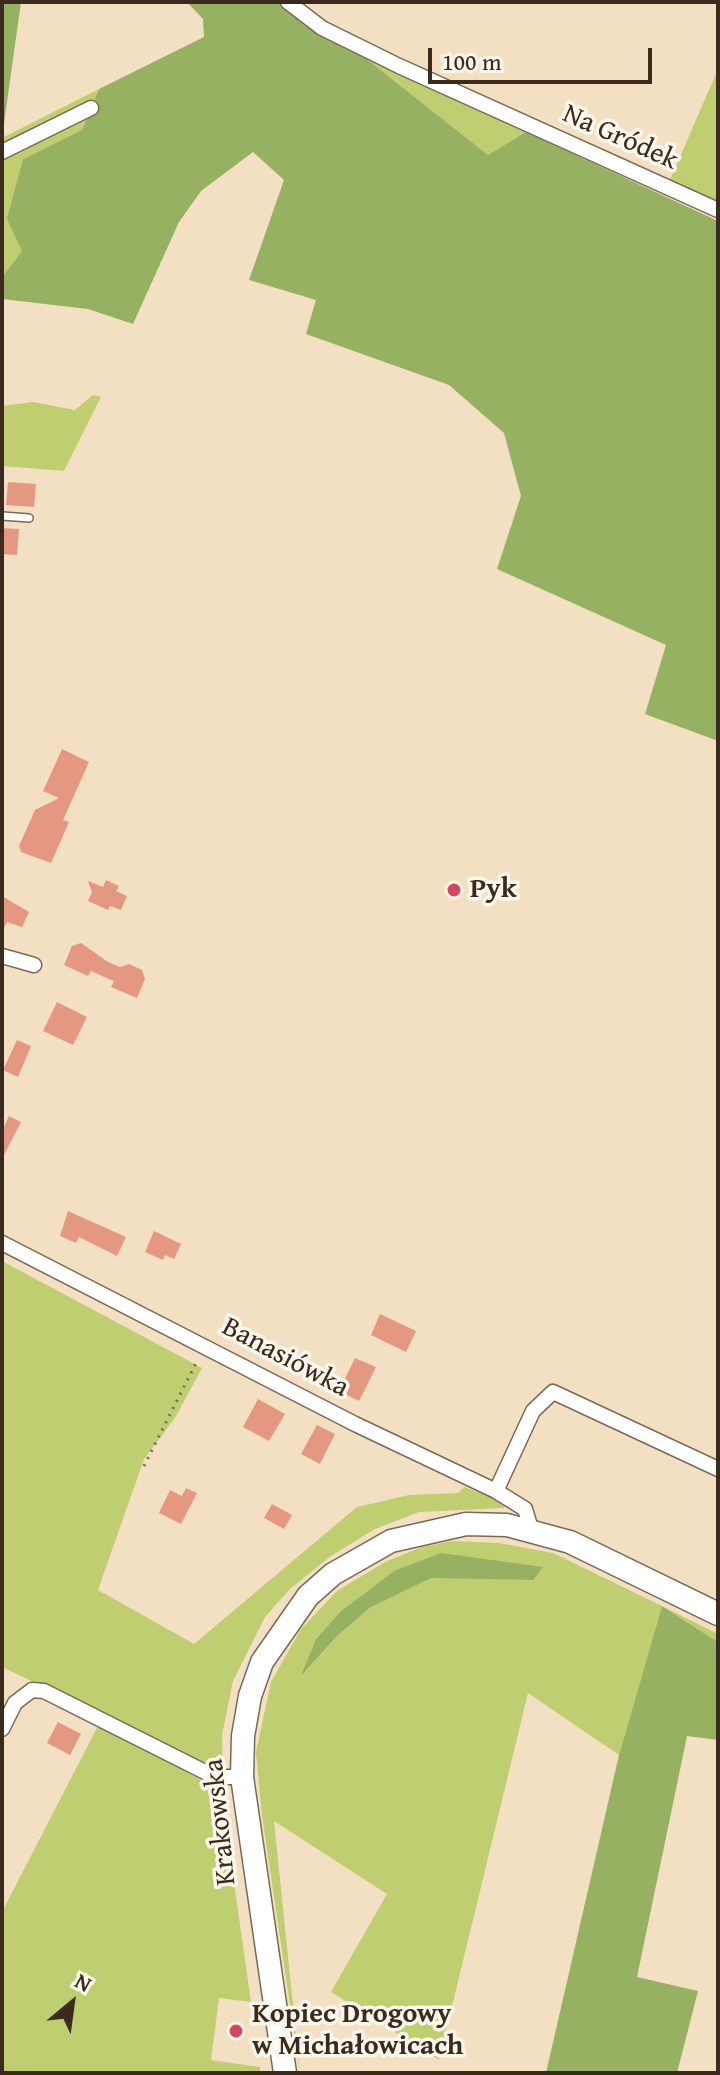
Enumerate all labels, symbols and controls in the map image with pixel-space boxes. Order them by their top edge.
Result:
scale bar [432,32,656,82]
text: 100 m [442,44,502,79]
street label: Na Gródek [557,98,683,178]
place label: Pyk [470,873,517,907]
marker: Pyk [445,881,463,899]
street label: Banasiówka [216,1311,354,1405]
street label: Krakowska [198,1757,244,1887]
north arrow [32,1963,112,2043]
text: N [69,1964,98,2000]
place label: Kopiec Drogowy w Michałowicach [252,1998,463,2064]
marker: Kopiec Drogowy w Michałowicach [227,2022,245,2040]

